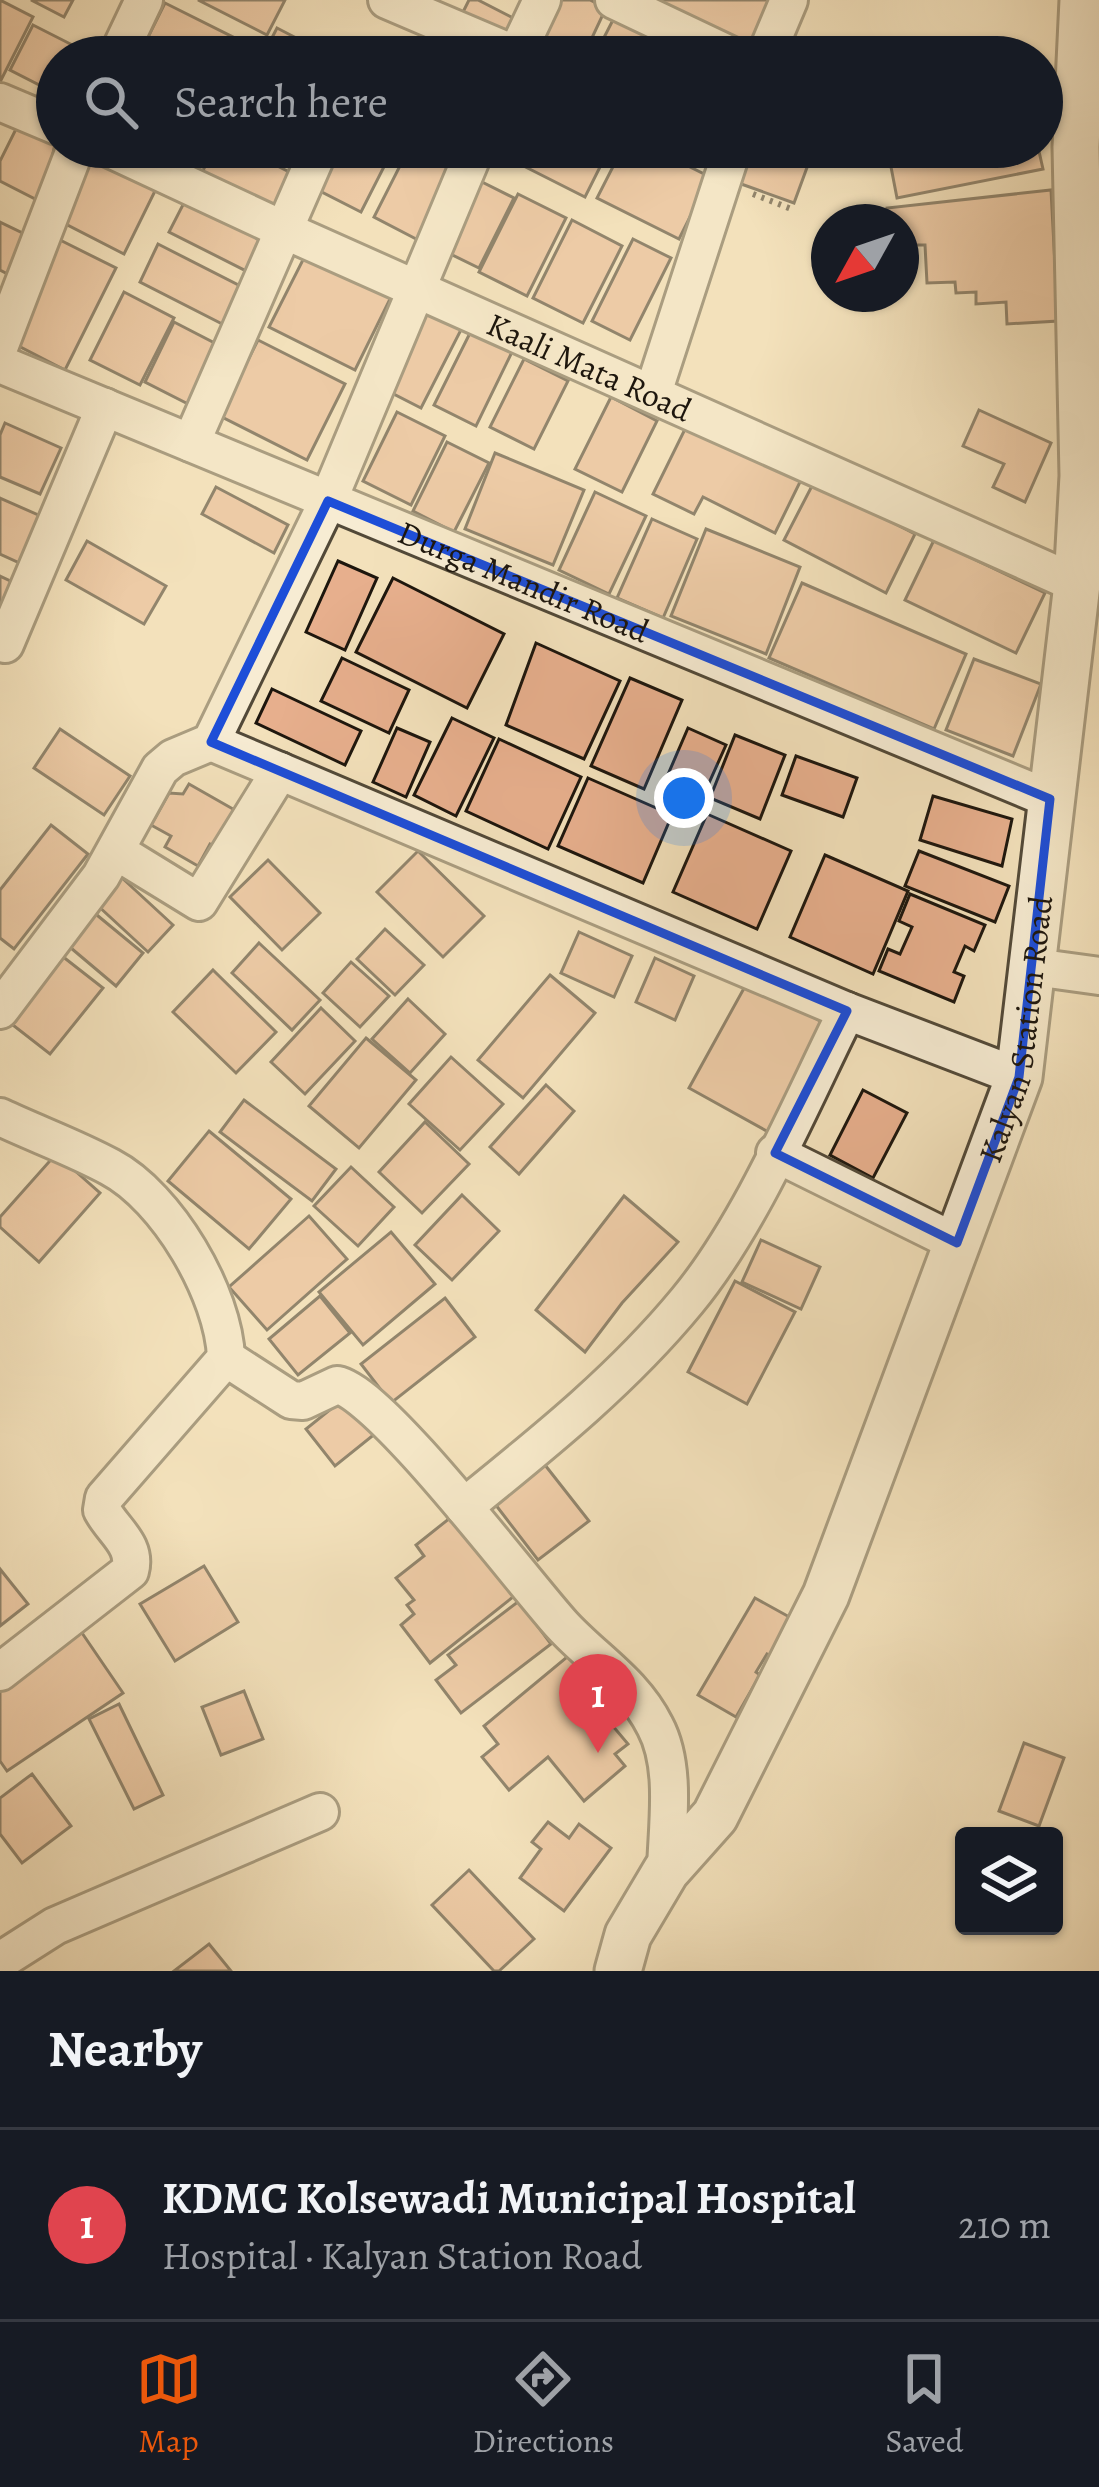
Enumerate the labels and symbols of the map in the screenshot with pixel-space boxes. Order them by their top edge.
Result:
north arrow [811,204,919,312]
street label: Kaali Mata Road [480,302,699,432]
street label: Durga Mandir Road [391,509,656,654]
your location [654,768,714,828]
street label: Kalyan Station Road [967,893,1063,1169]
pin: 1 [559,1654,637,1753]

